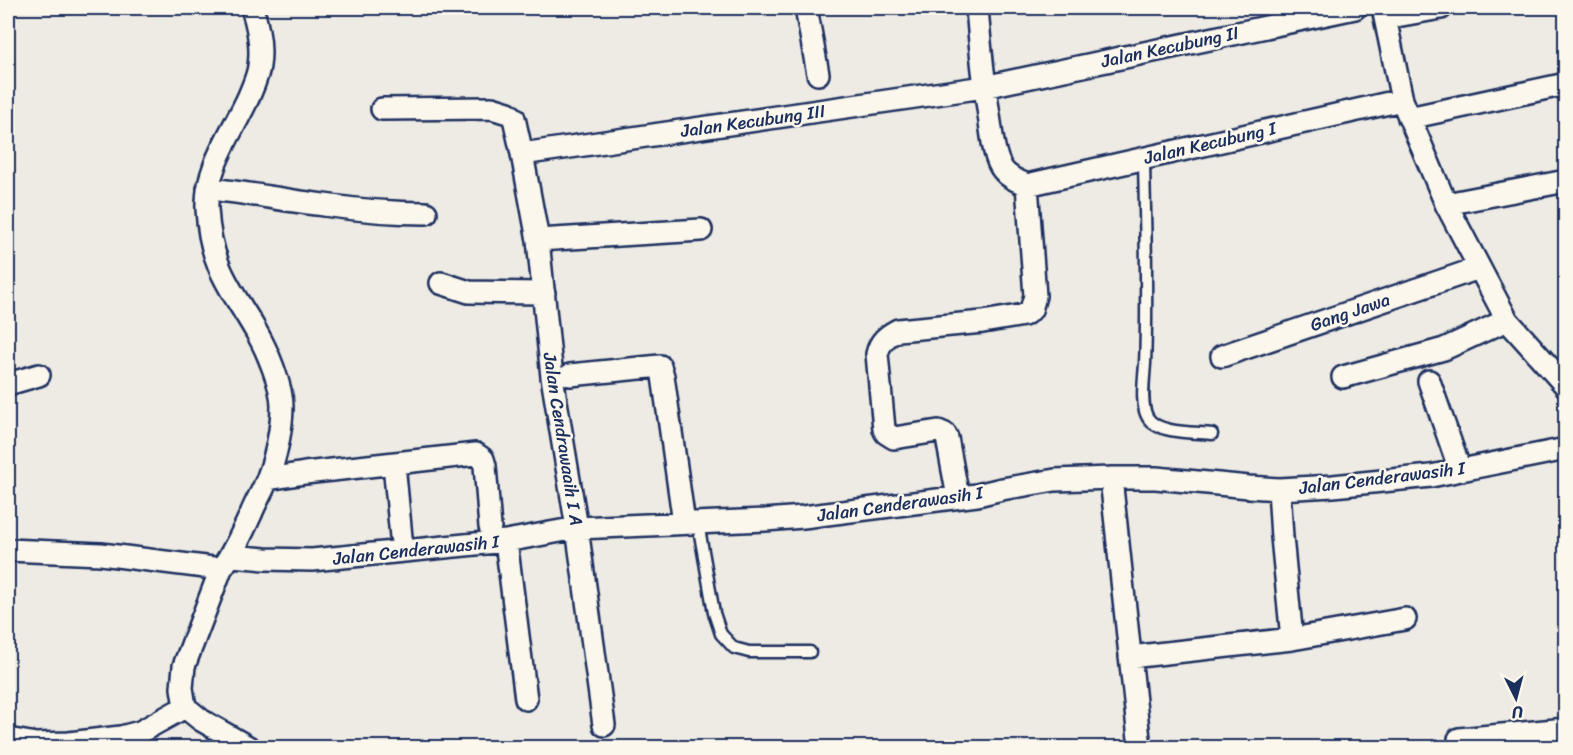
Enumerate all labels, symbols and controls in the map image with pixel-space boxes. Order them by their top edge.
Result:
street label: Jalan Kecubung II [1097,17,1242,77]
street label: Jalan Kecubung III [678,95,828,147]
street label: Jalan Kecubung I [1140,112,1281,174]
street label: Gang Jawa [1306,283,1394,341]
street label: Jalan Cendrawaaih I A [533,349,592,528]
street label: Jalan Cenderawasih I [1296,452,1469,504]
street label: Jalan Cenderawasih I [814,476,987,532]
street label: Jalan Cenderawasih I [330,525,502,575]
north arrow [1486,668,1546,728]
text: U [1509,697,1524,728]

